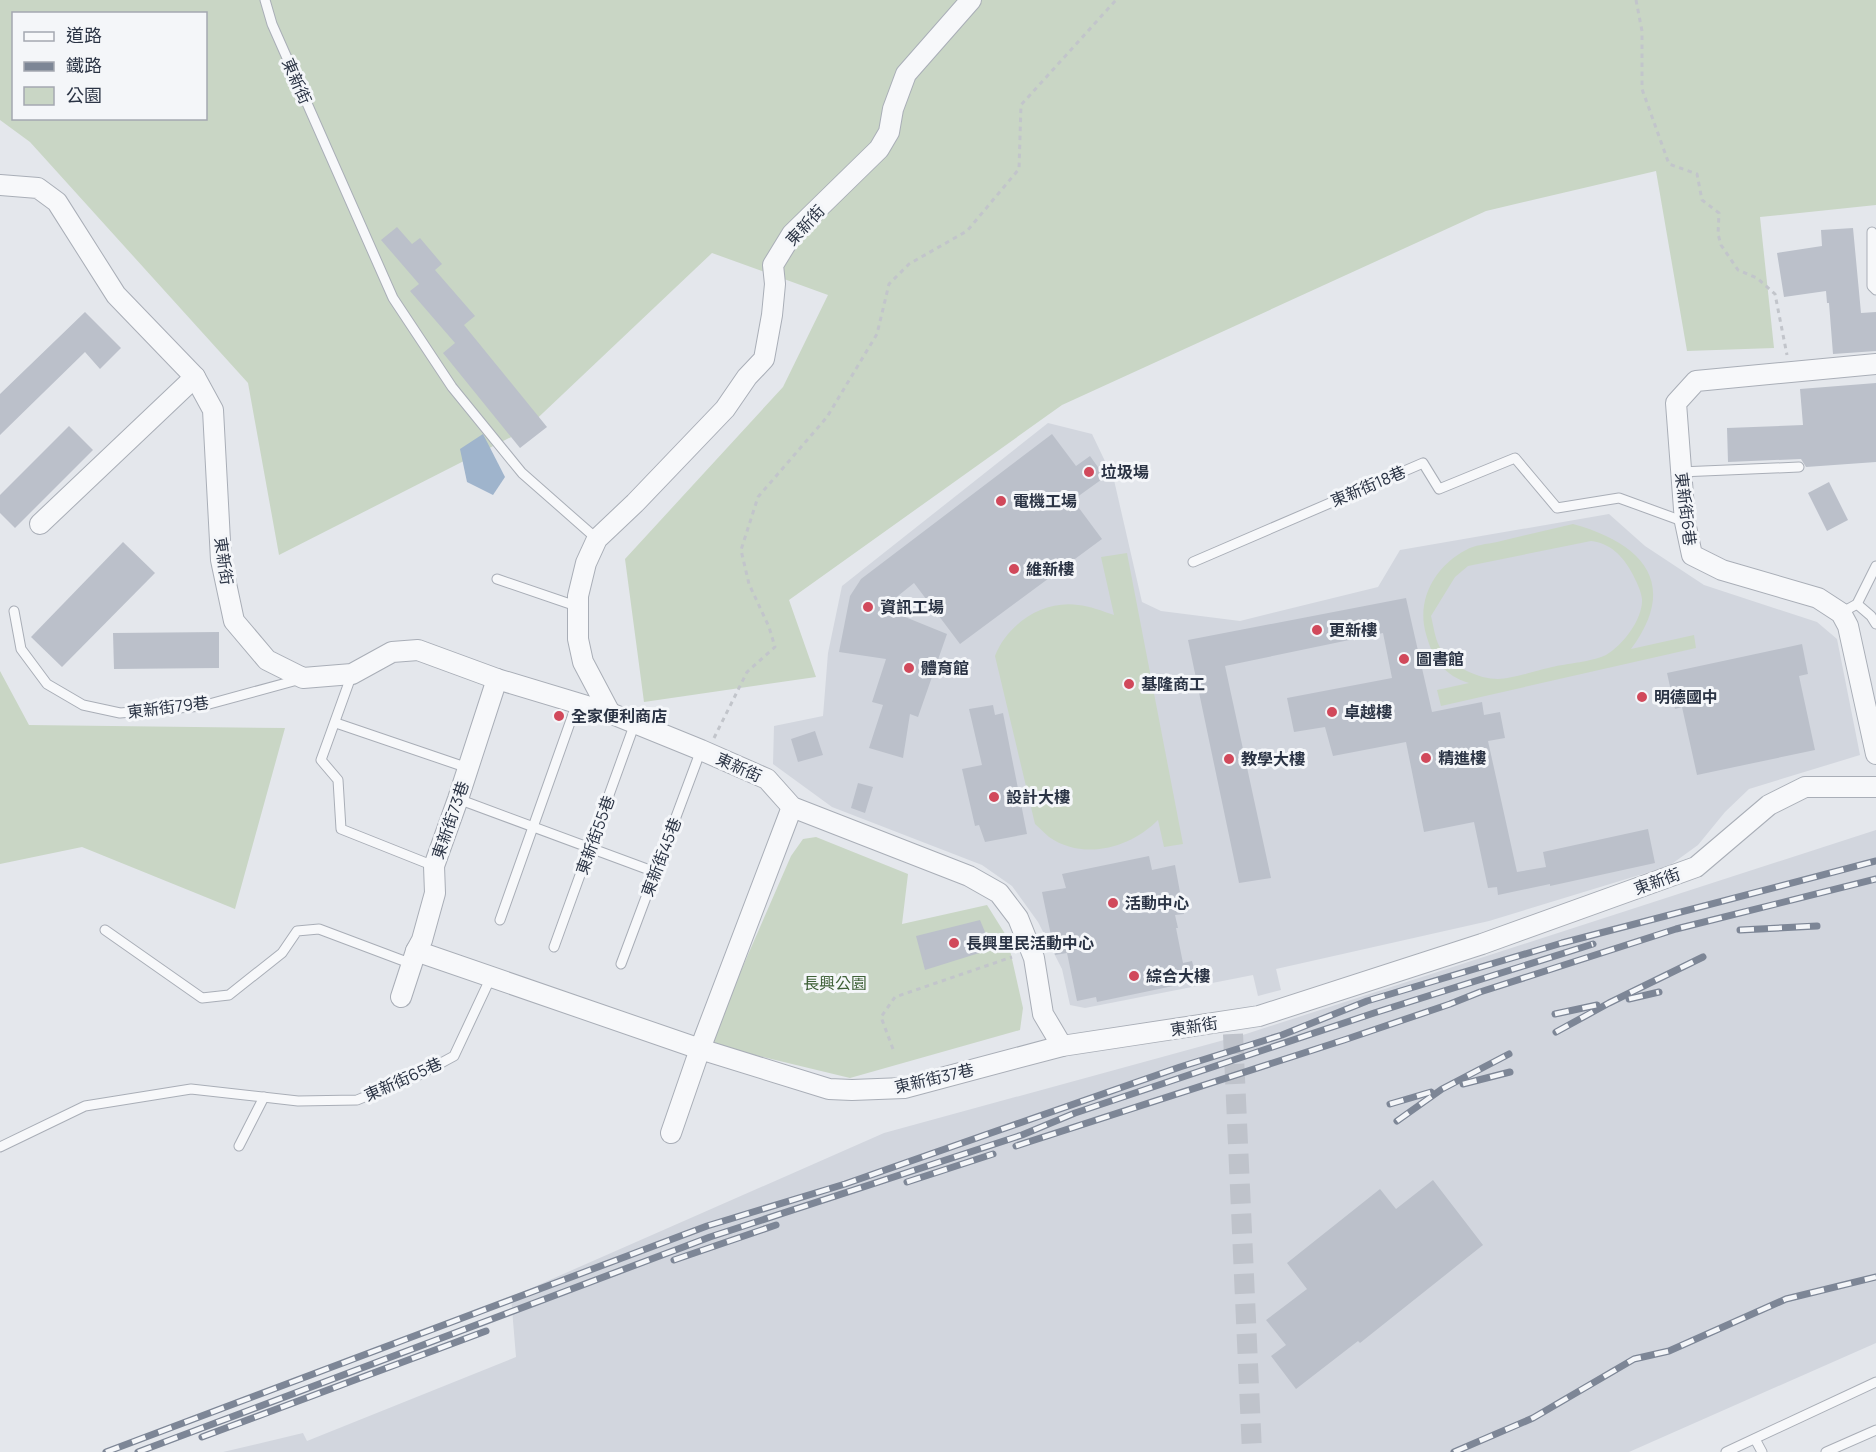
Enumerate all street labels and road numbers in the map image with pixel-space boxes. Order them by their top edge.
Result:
street label: 東新街 [277,55,317,107]
street label: 東新街 [781,200,829,250]
street label: 東新街18巷 [1327,460,1409,512]
street label: 東新街6巷 [1671,471,1701,547]
street label: 東新街 [210,536,238,586]
street label: 東新街79巷 [126,691,210,723]
street label: 東新街 [713,747,765,787]
street label: 東新街73巷 [426,778,474,862]
street label: 東新街55巷 [571,792,619,878]
street label: 東新街45巷 [636,814,686,900]
street label: 東新街 [1631,862,1683,900]
street label: 東新街 [1169,1011,1219,1041]
street label: 東新街65巷 [361,1052,445,1106]
street label: 東新街37巷 [892,1058,976,1098]

